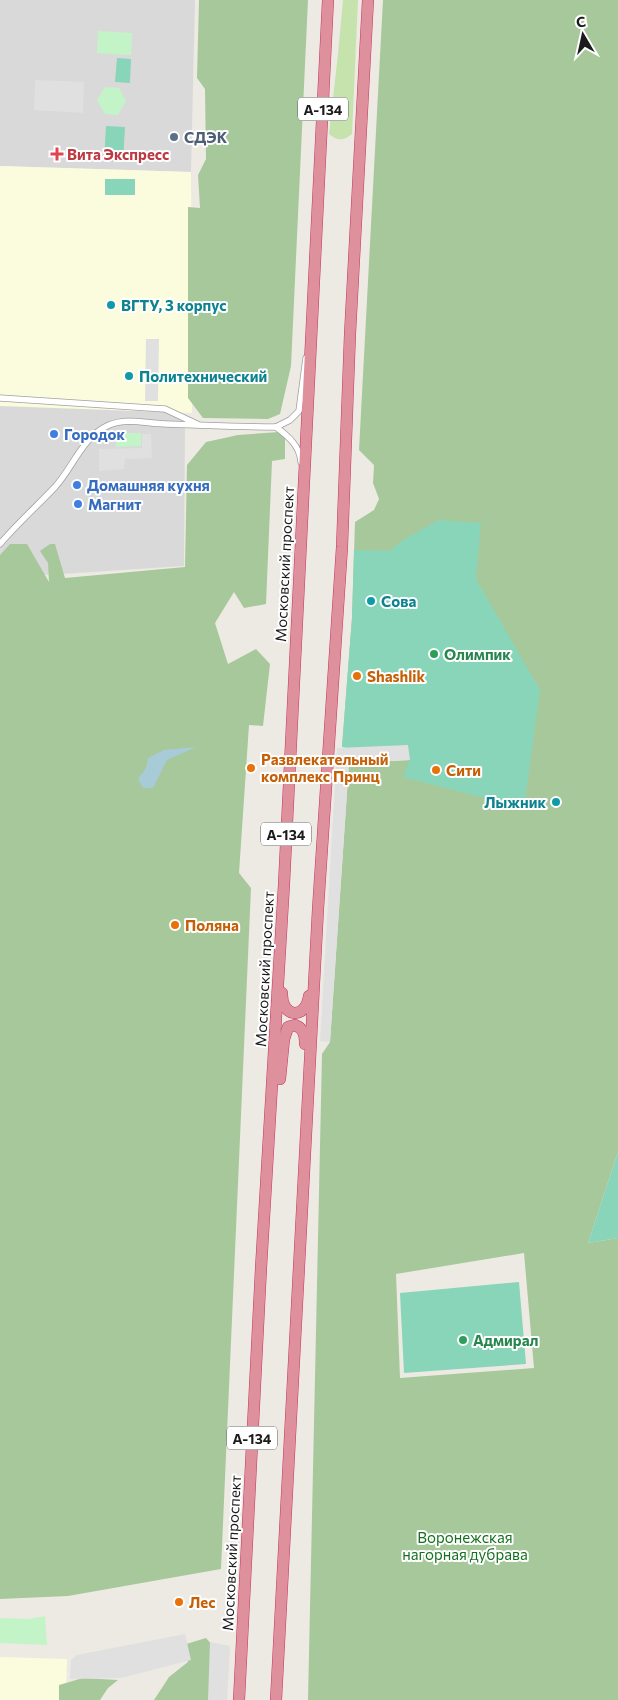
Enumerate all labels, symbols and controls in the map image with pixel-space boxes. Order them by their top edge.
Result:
north arrow [558,10,608,60]
text: С [575,13,587,31]
road number: А-134 [298,98,348,120]
place label: СДЭК [184,128,228,146]
marker: СДЭК [168,131,180,143]
place label: Вита Экспресс [67,145,169,163]
marker: Вита Экспресс [51,148,63,160]
place label: ВГТУ, 3 корпус [121,296,227,314]
marker: ВГТУ, 3 корпус [105,299,117,311]
place label: Политехнический [139,367,267,385]
marker: Политехнический [123,370,135,382]
place label: Городок [64,425,125,443]
marker: Городок [48,428,60,440]
place label: Домашняя кухня [87,476,210,494]
marker: Домашняя кухня [71,479,83,491]
street label: Московский проспект [271,486,297,642]
place label: Магнит [88,495,141,513]
marker: Магнит [72,498,84,510]
place label: Сова [381,592,416,610]
marker: Сова [365,595,377,607]
place label: Олимпик [444,645,511,663]
marker: Олимпик [428,648,440,660]
place label: Shashlik [367,667,426,685]
marker: Shashlik [351,670,363,682]
place label: Развлекательный комплекс Принц [261,750,389,785]
place label: Сити [446,761,481,779]
marker: Развлекательный комплекс Принц [245,762,257,774]
marker: Сити [430,764,442,776]
place label: Лыжник [484,793,546,811]
marker: Лыжник [550,796,562,808]
road number: А-134 [261,822,311,846]
street label: Московский проспект [251,891,277,1047]
place label: Поляна [185,916,239,934]
marker: Поляна [169,919,181,931]
place label: Адмирал [473,1331,539,1349]
marker: Адмирал [457,1334,469,1346]
road number: А-134 [227,1426,277,1450]
street label: Московский проспект [218,1475,244,1631]
park label: Воронежская нагорная дубрава [402,1528,528,1563]
place label: Лес [189,1593,216,1611]
marker: Лес [173,1596,185,1608]

